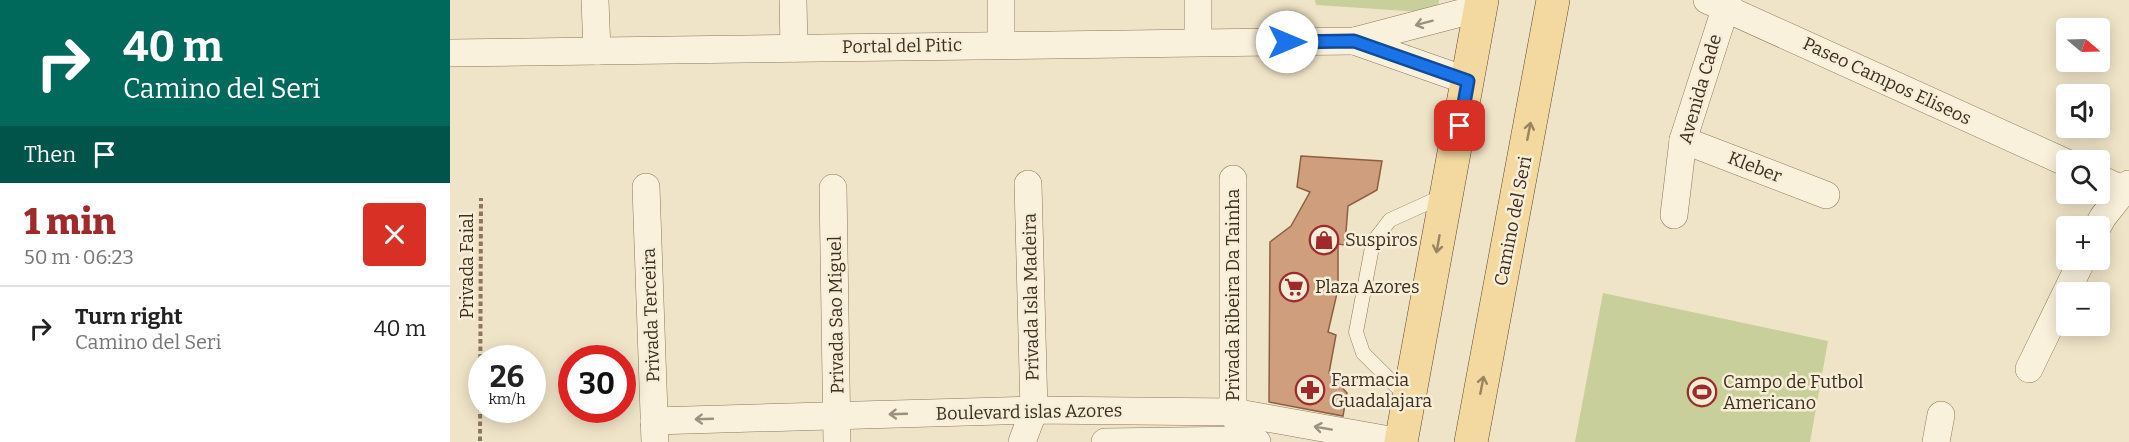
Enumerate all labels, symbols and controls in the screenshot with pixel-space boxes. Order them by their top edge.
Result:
position arrow [1255,10,1319,74]
one-way arrow [1415,18,1434,29]
north arrow [2056,18,2110,72]
map controls [2056,18,2110,336]
text: 40 m [123,22,223,72]
icon: right [24,24,102,102]
street label: Avenida Cade [1674,32,1726,146]
street label: Paseo Campos Eliseos [1799,32,1975,130]
street label: Portal del Pitic [842,34,962,58]
text: Camino del Seri [123,73,321,105]
button: sound [2056,84,2110,138]
pin [1434,100,1485,151]
icon: arrive [1443,109,1476,142]
one-way arrow [1524,122,1535,141]
icon: arrive [88,138,121,171]
text: Then [24,141,76,168]
street label: Kleber [1725,147,1785,187]
button: search [2056,150,2110,204]
street label: Camino del Seri [1490,154,1536,288]
street label: Privada Ribeira Da Tainha [1222,188,1244,401]
text: 1 min [24,200,116,244]
button: close [363,203,426,266]
street label: Privada Faial [456,213,478,319]
street label: Privada Isla Madeira [1019,213,1043,381]
button: + [2056,216,2110,270]
shop icon: Suspiros [1308,224,1340,256]
place label: Suspiros [1345,229,1418,251]
one-way arrow [1432,233,1443,253]
street label: Privada Sao Miguel [824,236,848,394]
text: 50 m · 06:23 [24,245,134,269]
street label: Privada Terceira [638,247,664,383]
supermarket icon: Plaza Azores [1278,271,1310,303]
place label: Plaza Azores [1315,276,1420,298]
button: − [2056,282,2110,336]
text: Turn right [75,303,183,330]
icon: right [24,312,57,345]
text: 40 m [374,315,426,342]
text: Camino del Seri [75,330,221,354]
speed limit sign: 30 [558,345,636,423]
text: 26 [490,359,524,395]
place label: Farmacia Guadalajara [1331,369,1432,412]
place label: Campo de Futbol Americano [1723,371,1863,414]
pharmacy icon: Farmacia Guadalajara [1294,374,1326,406]
one-way arrow [1477,375,1488,395]
sports icon: Campo de Futbol Americano [1686,376,1718,408]
text: km/h [488,390,526,408]
street label: Boulevard islas Azores [935,399,1123,425]
one-way arrow [889,408,909,420]
one-way arrow [694,414,714,425]
one-way arrow [1314,422,1333,433]

